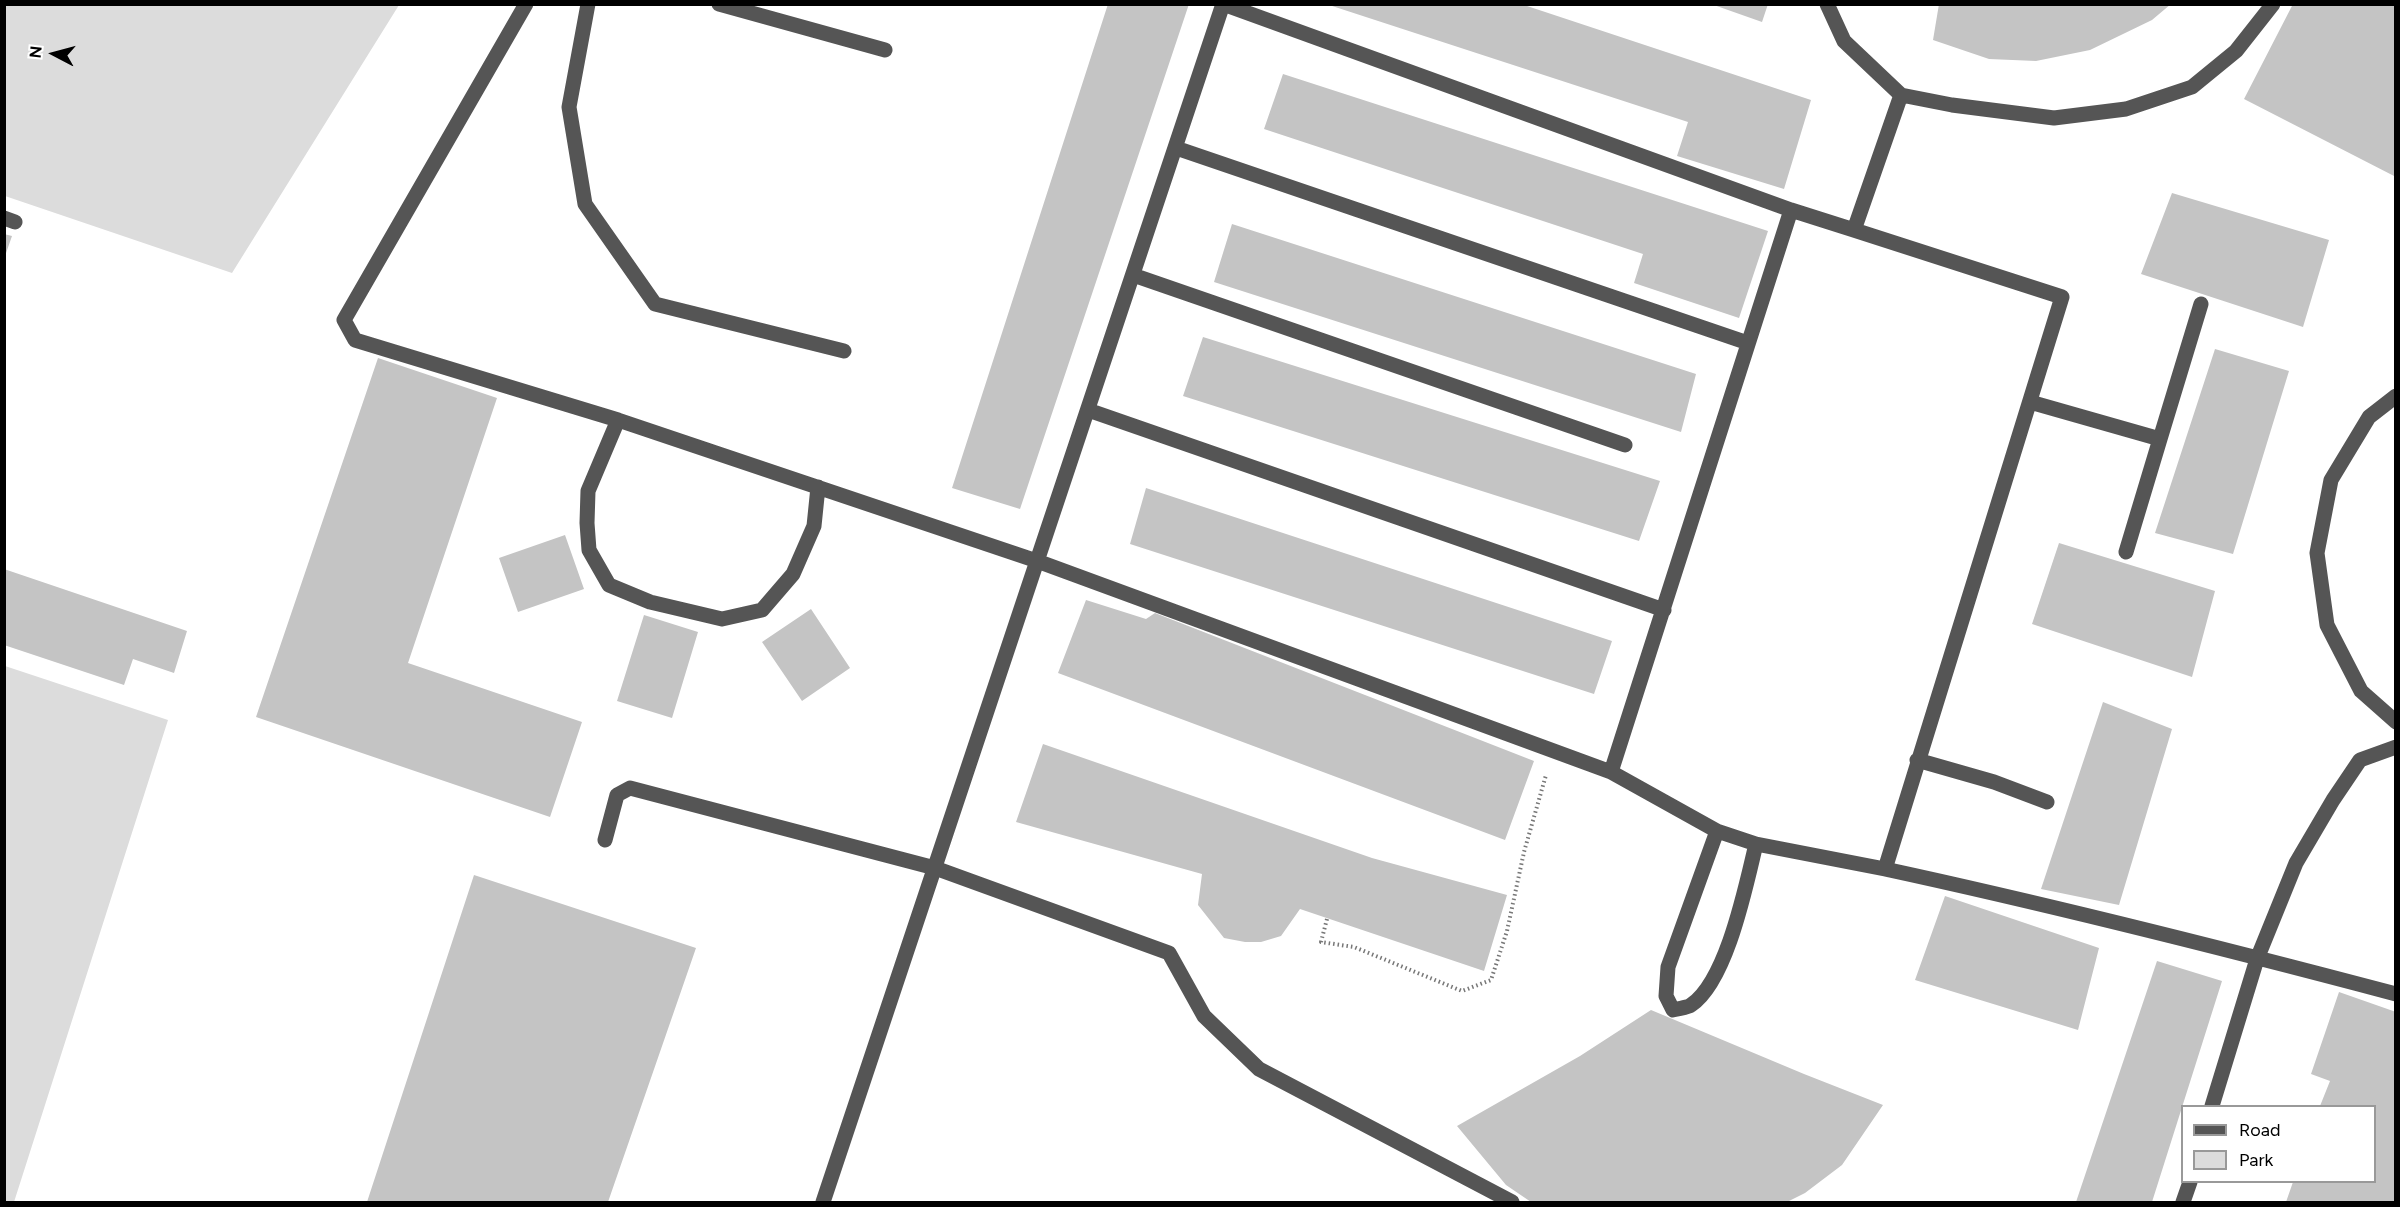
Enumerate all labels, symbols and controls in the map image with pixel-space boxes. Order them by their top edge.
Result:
north arrow [24,24,84,84]
text: N [26,45,46,59]
legend [2181,1105,2376,1183]
text: Road [2239,1119,2280,1141]
text: Park [2239,1149,2273,1171]

